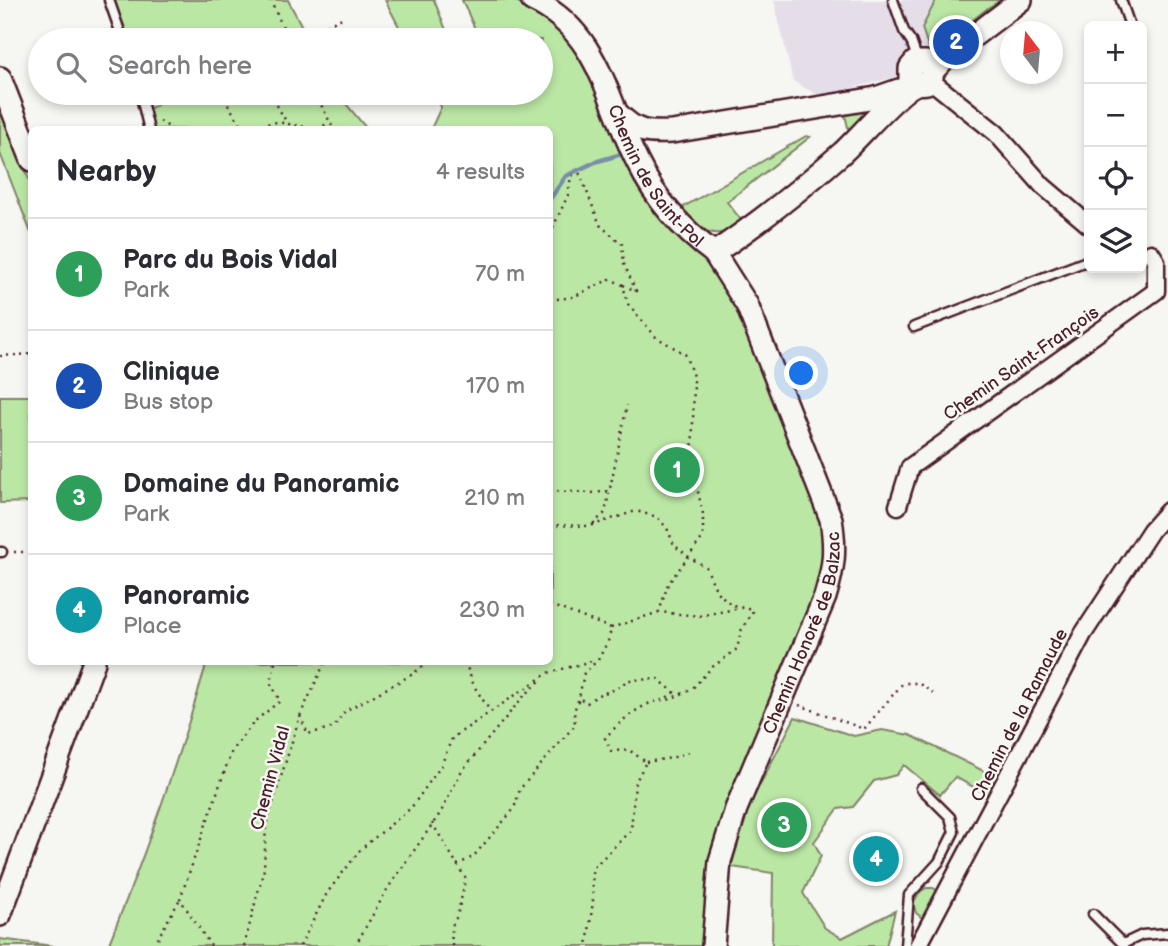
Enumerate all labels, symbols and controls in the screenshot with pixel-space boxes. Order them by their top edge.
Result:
pin: 2 [933,16,979,68]
north arrow [1000,21,1063,84]
map controls [1084,21,1147,273]
button: + [1084,21,1147,84]
search box [28,28,553,105]
icon: search [52,48,90,86]
text: Search here [108,51,252,82]
button: − [1084,84,1147,147]
street label: Chemin de Saint-Pol [603,102,708,252]
button: locate [1084,147,1147,210]
text: Nearby [56,154,156,190]
text: 4 results [436,158,525,186]
button: layers [1084,210,1147,273]
text: Parc du Bois Vidal [123,245,338,276]
text: 1 [74,260,84,288]
text: 70 m [475,260,525,288]
text: Park [123,276,169,304]
street label: Chemin Saint-François [940,302,1103,425]
your location [784,356,818,390]
text: Clinique [123,357,220,388]
text: 2 [72,372,86,400]
text: 170 m [466,372,525,400]
text: Bus stop [123,388,213,416]
pin: 1 [654,444,700,496]
text: Domaine du Panoramic [123,469,399,500]
text: 3 [72,484,86,512]
text: 210 m [464,484,525,512]
text: Park [123,500,169,528]
street label: Chemin Honoré de Balzac [759,531,845,737]
text: Panoramic [123,581,250,612]
text: 4 [72,596,86,624]
text: 230 m [459,596,525,624]
text: Place [123,612,181,640]
street label: Chemin de la Ramaude [967,625,1072,805]
street label: Chemin Vidal [247,724,294,832]
pin: 3 [761,799,807,851]
pin: 4 [853,833,899,885]

